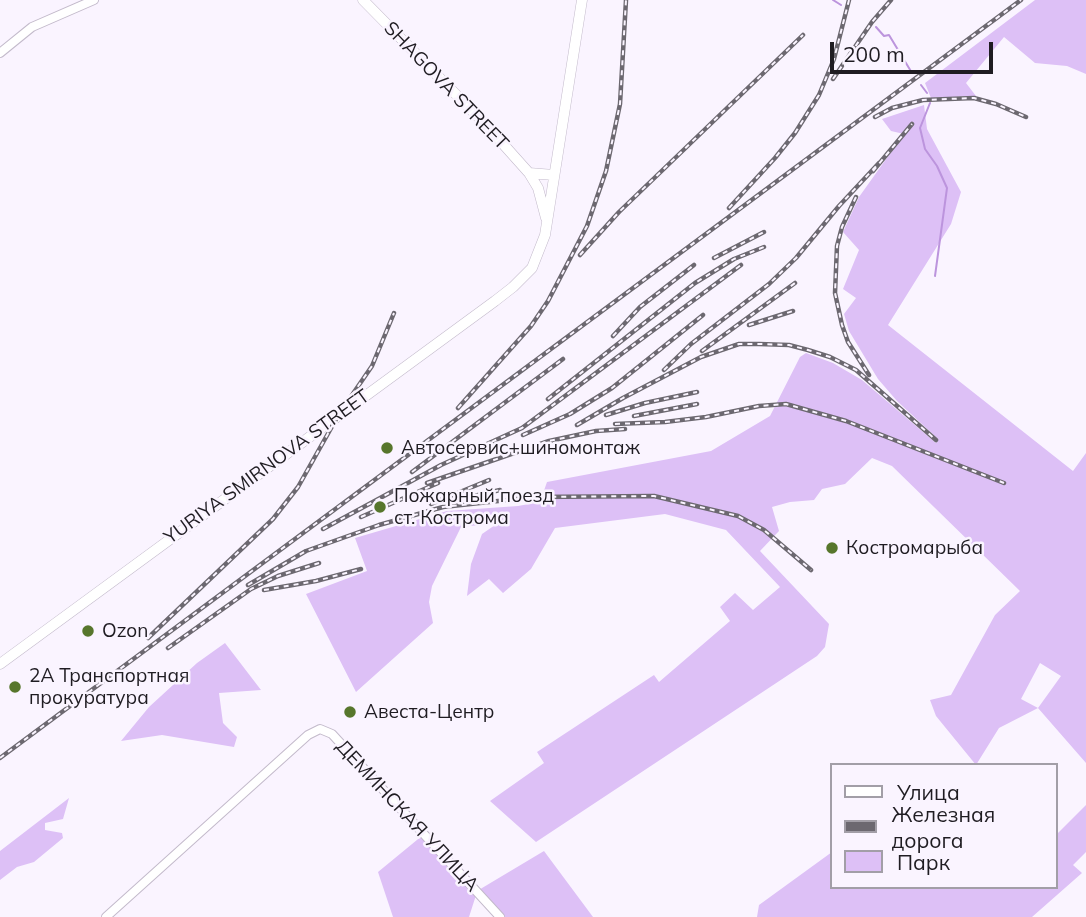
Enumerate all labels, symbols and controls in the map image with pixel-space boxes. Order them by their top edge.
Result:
street label: SHAGOVA STREET [379,17,513,155]
scale bar [834,28,997,72]
text: 200 m [843,41,905,67]
street label: YURIYA SMIRNOVA STREET [160,385,374,549]
place label: Автосервис+шиномонтаж [401,437,640,459]
marker: Автосервис+шиномонтаж [379,440,395,456]
place label: Пожарный поезд ст. Кострома [394,485,554,529]
marker: Пожарный поезд ст. Кострома [372,499,388,515]
place label: Костромарыба [846,537,983,559]
marker: Костромарыба [824,540,840,556]
place label: Ozon [102,620,148,642]
marker: Ozon [80,623,96,639]
place label: 2А Транспортная прокуратура [29,665,189,709]
marker: 2А Транспортная прокуратура [7,679,23,695]
place label: Авеста-Центр [364,701,494,723]
marker: Авеста-Центр [342,704,358,720]
street label: ДЕМИНСКАЯ УЛИЦА [331,735,483,897]
legend [830,763,1058,889]
text: Улица [897,779,960,805]
text: Железная дорога [891,801,995,853]
text: Парк [897,849,950,875]

